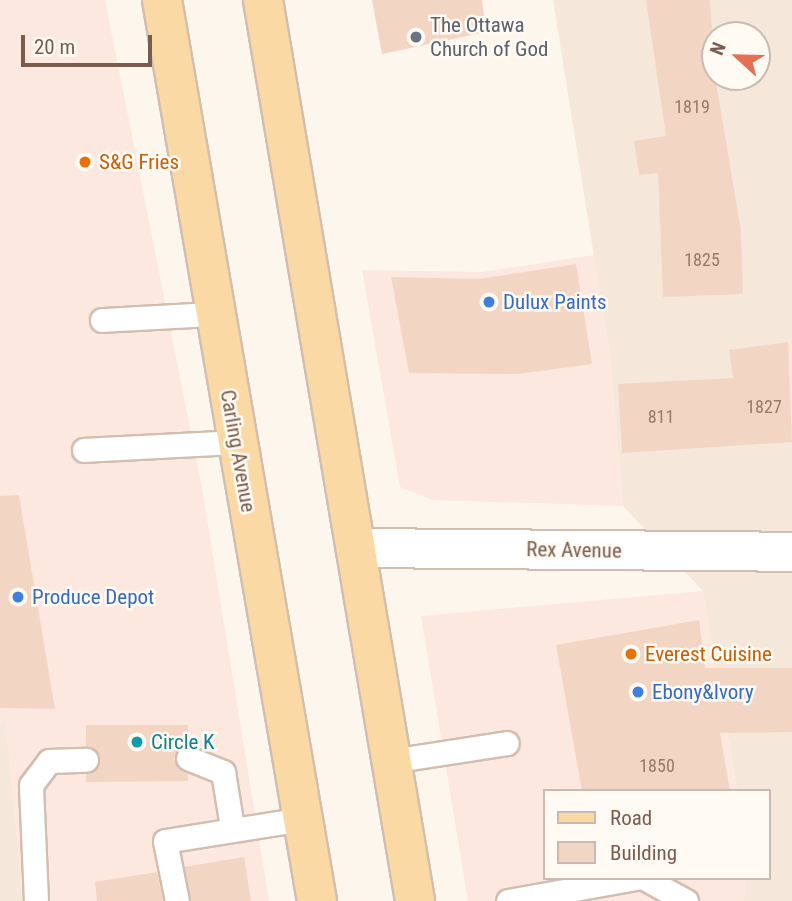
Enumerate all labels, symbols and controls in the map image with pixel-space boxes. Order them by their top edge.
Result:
place label: The Ottawa Church of God [430,12,548,62]
scale bar [24,21,156,65]
north arrow [701,21,771,91]
marker: The Ottawa Church of God [408,29,424,45]
text: 20 m [34,35,75,59]
text: N [705,39,731,58]
house number: 1819 [674,96,710,118]
place label: S&G Fries [99,149,179,175]
marker: S&G Fries [77,154,93,170]
house number: 1825 [684,249,720,271]
place label: Dulux Paints [503,289,607,315]
marker: Dulux Paints [481,294,497,310]
street label: Carling Avenue [215,388,261,514]
house number: 1827 [746,396,782,418]
house number: 811 [648,406,674,428]
street label: Rex Avenue [526,537,622,563]
place label: Produce Depot [32,584,154,610]
marker: Produce Depot [10,589,26,605]
place label: Everest Cuisine [645,641,772,667]
marker: Everest Cuisine [623,646,639,662]
place label: Ebony&Ivory [652,679,754,705]
marker: Ebony&Ivory [630,684,646,700]
place label: Circle K [151,729,215,755]
marker: Circle K [129,734,145,750]
house number: 1850 [639,755,675,777]
legend [544,789,771,880]
text: Road [610,806,652,830]
text: Building [610,841,677,865]

